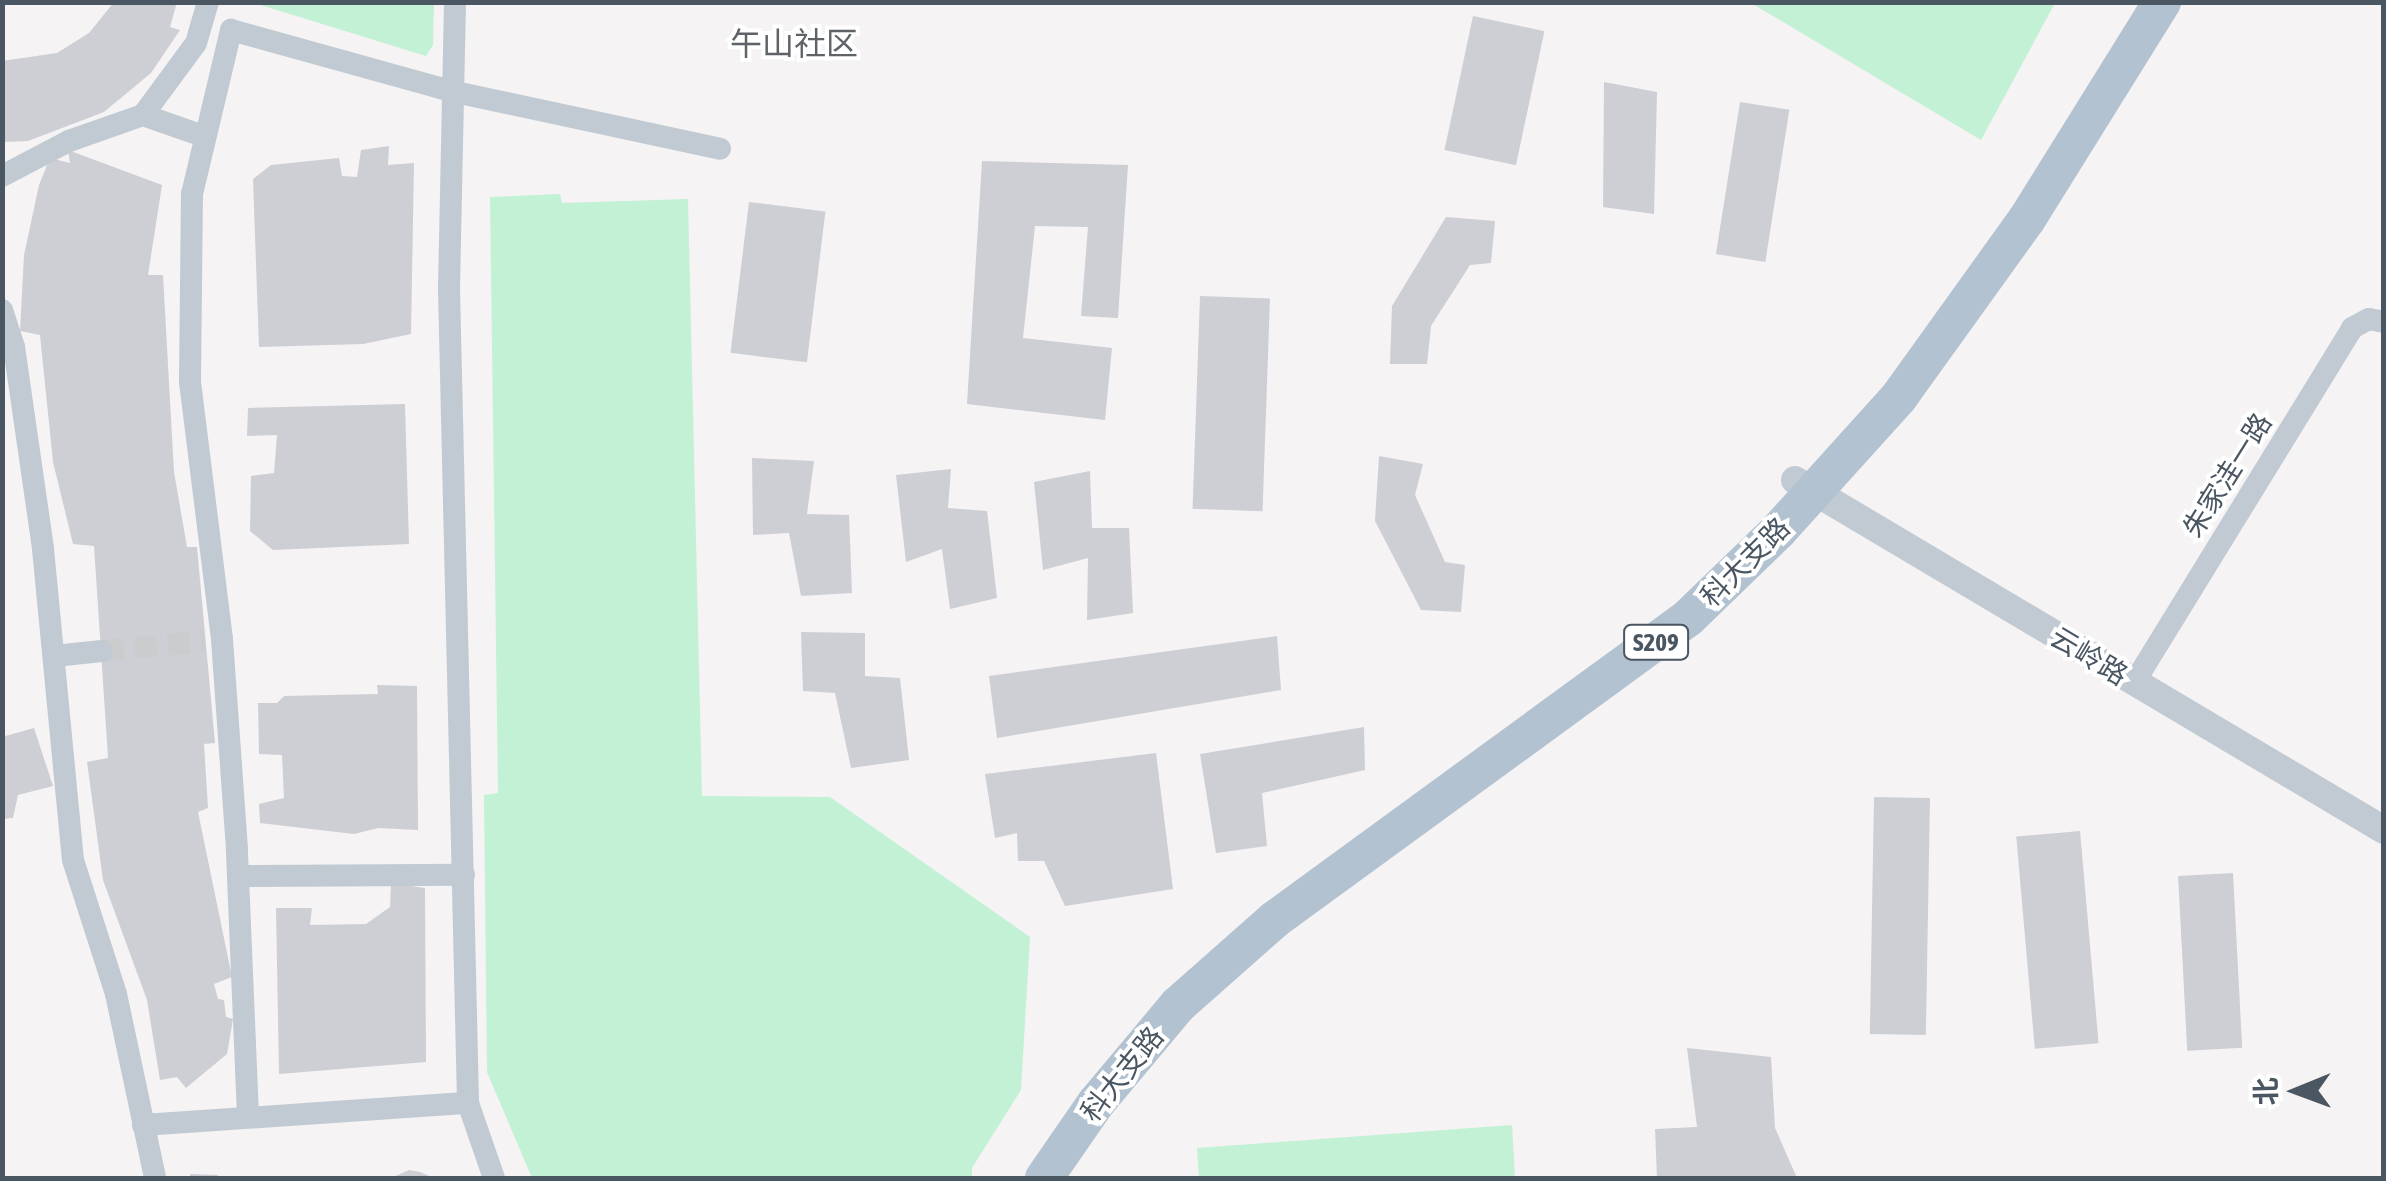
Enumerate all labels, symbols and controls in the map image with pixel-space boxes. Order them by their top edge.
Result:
district label: 午山社区 [730,25,858,63]
street label: 朱家洼一路 [2176,407,2278,543]
street label: 科大支路 [1694,511,1796,613]
street label: 云岭路 [2044,620,2134,692]
road number: S209 [1621,622,1691,662]
street label: 科大支路 [1074,1020,1170,1128]
north arrow [2246,1041,2346,1141]
text: 北 [2250,1077,2282,1106]

